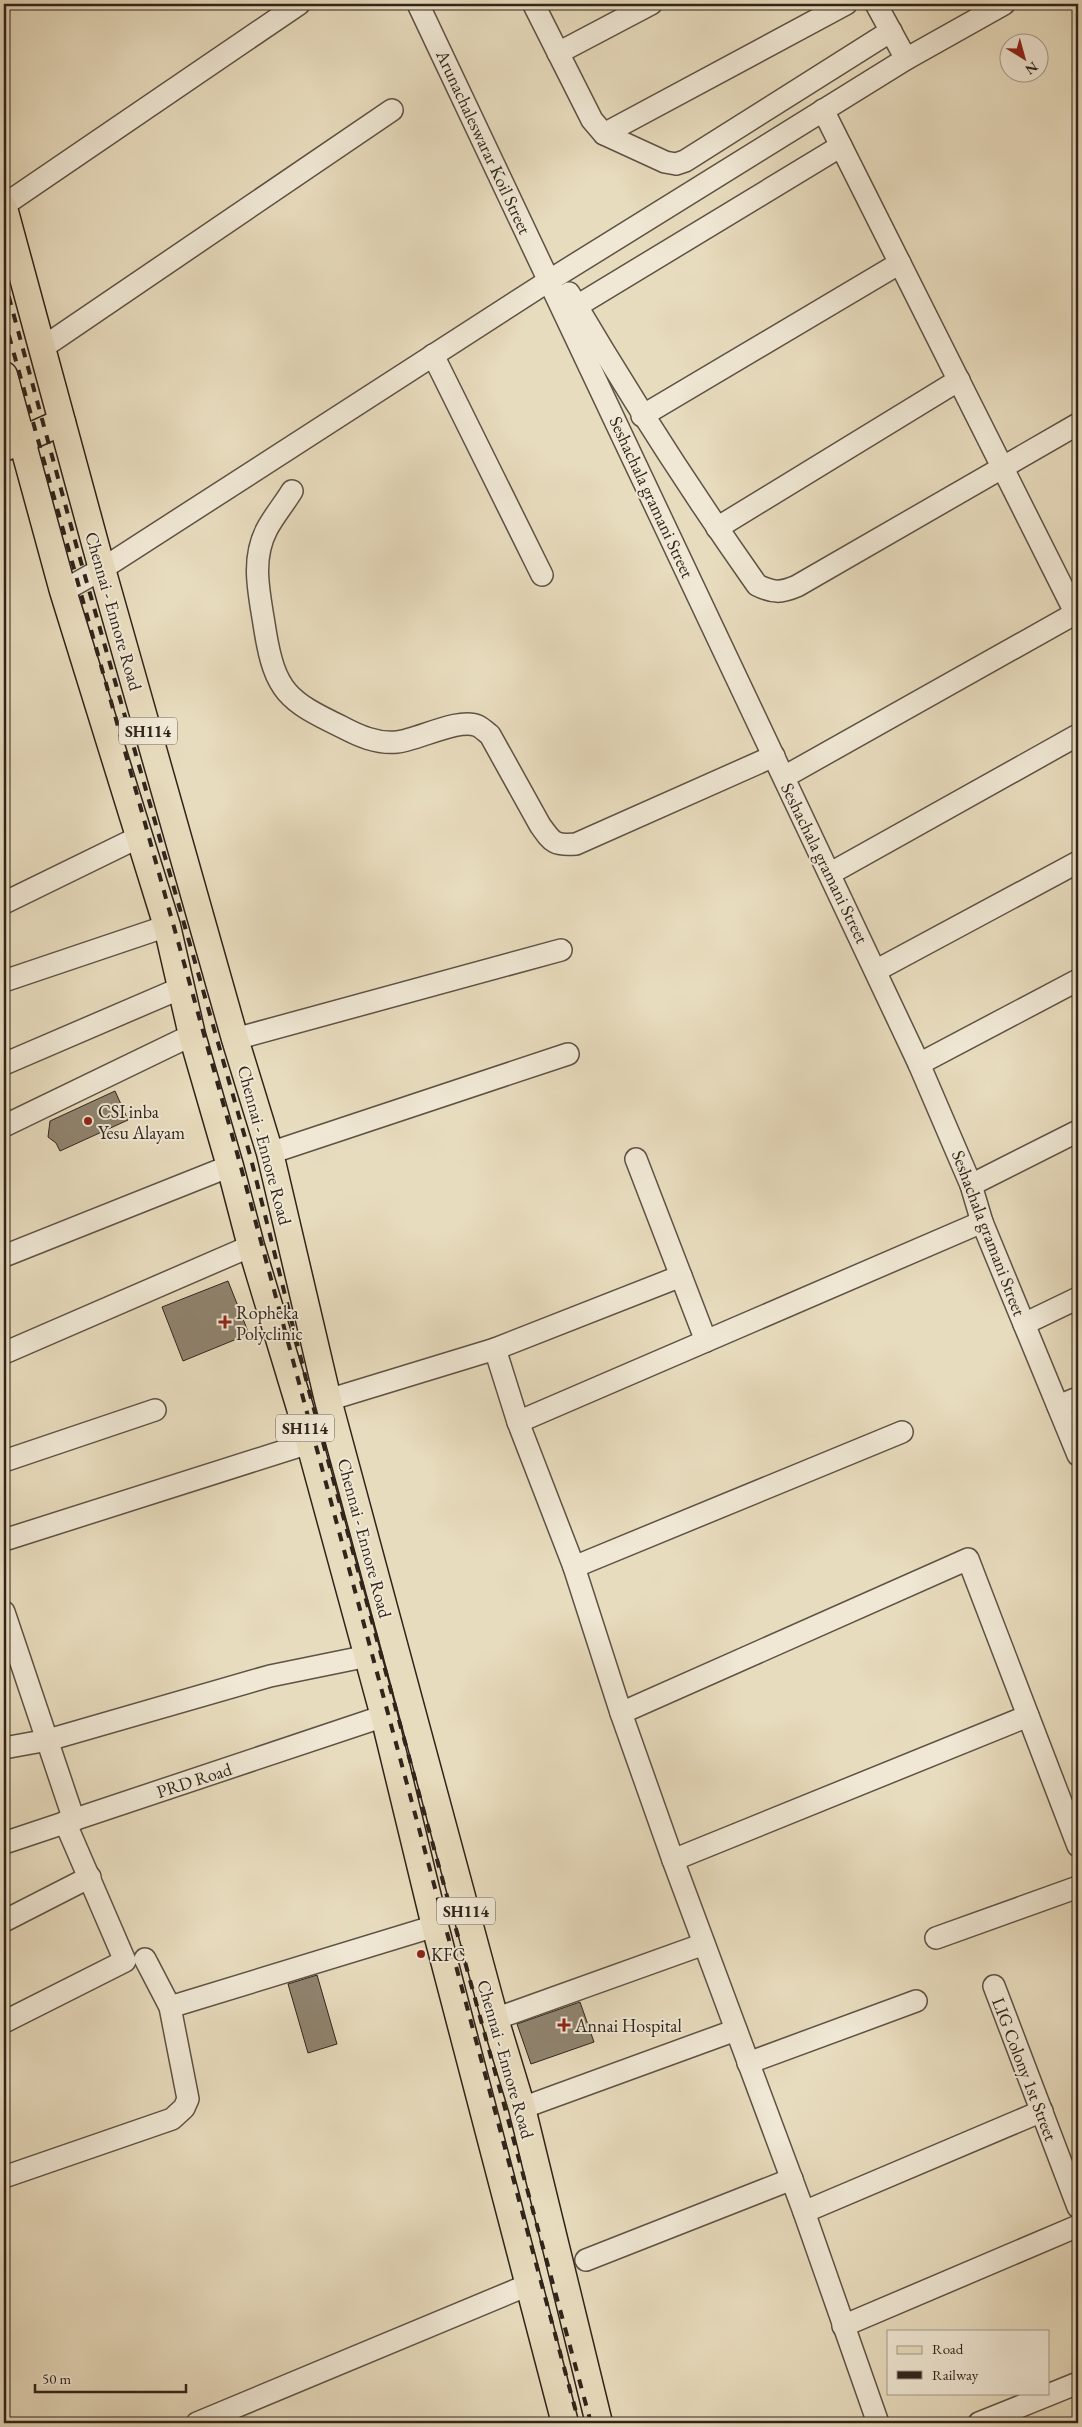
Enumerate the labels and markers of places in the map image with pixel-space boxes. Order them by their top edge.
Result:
place label: CSI inba Yesu Alayam [98,1100,185,1144]
marker: CSI inba Yesu Alayam [82,1115,94,1127]
place label: Ropheka Polyclinic [236,1301,303,1345]
marker: Ropheka Polyclinic [218,1315,232,1329]
place label: KFC [431,1943,465,1966]
marker: KFC [415,1948,427,1960]
place label: Annai Hospital [574,2014,682,2037]
marker: Annai Hospital [557,2018,571,2032]

